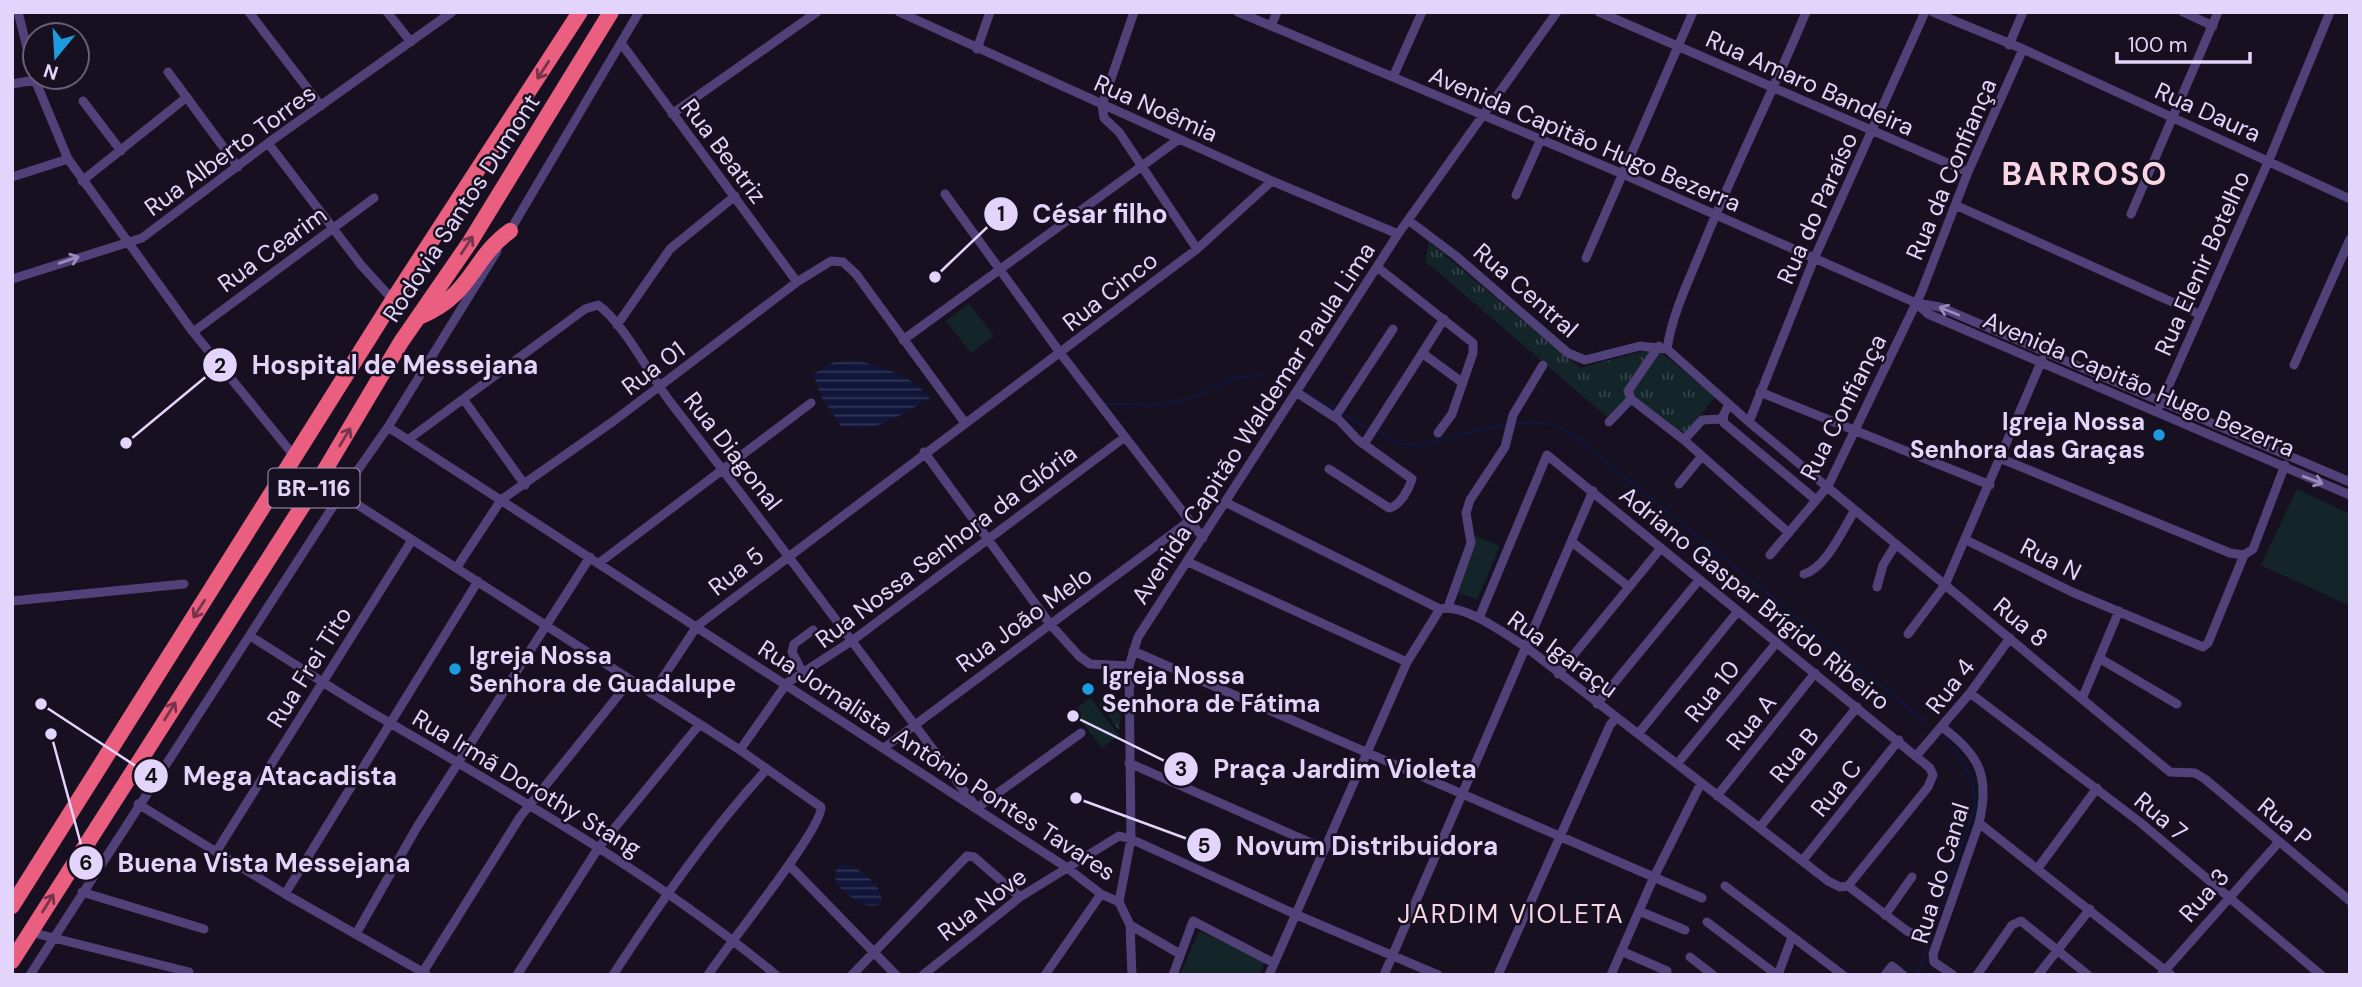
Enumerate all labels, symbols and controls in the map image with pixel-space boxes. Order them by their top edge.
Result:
north arrow [21,21,91,91]
scale bar [2117,21,2250,65]
street label: Rua Amaro Bandeira [1701,23,1919,143]
text: 100 m [2128,31,2188,59]
text: N [40,58,61,86]
one-way arrow [535,59,549,79]
street label: Avenida Capitão Hugo Bezerra [1424,59,1746,219]
street label: Rua Noêmia [1089,67,1223,149]
street label: Rua da Confiança [1899,74,2003,264]
street label: Rua Daura [2150,75,2266,149]
street label: Rua Alberto Torres [138,77,322,223]
street label: Rodovia Santos Dumont [376,88,546,328]
street label: Rua Beatriz [675,92,773,210]
street label: Rua do Paraíso [1770,127,1864,289]
district label: BARROSO [2002,153,2168,195]
street label: Rua Elenir Botelho [2147,166,2257,360]
callout: César filho [983,190,1182,237]
text: César filho [1032,197,1168,231]
street label: Rua Cearim [211,199,333,299]
text: 1 [997,200,1005,228]
one-way arrow [460,236,475,255]
street label: Avenida Capitão Waldemar Paula Lima [1124,236,1382,610]
street label: Rua Central [1467,236,1585,344]
street label: Rua Cinco [1056,244,1164,338]
one-way arrow [58,253,80,265]
one-way arrow [1939,304,1960,317]
street label: Avenida Capitão Hugo Bezerra [1978,304,2300,464]
street label: Rua Confiança [1793,329,1893,485]
street label: Rua 01 [615,334,691,402]
callout: Hospital de Messejana [203,342,552,389]
text: Hospital de Messejana [252,348,538,382]
text: 2 [214,352,226,380]
street label: Rua Diagonal [677,385,789,517]
place label: Igreja Nossa Senhora das Graças [1910,406,2145,465]
one-way arrow [338,427,352,447]
marker: Igreja Nossa Senhora das Graças [2151,427,2167,443]
street label: Rua Nossa Senhora da Glória [809,437,1083,655]
road number: BR-116 [268,468,360,508]
one-way arrow [2302,474,2324,487]
street label: Adriano Gaspar Brígido Ribeiro [1613,479,1897,717]
street label: Rua N [2015,531,2087,587]
street label: Rua 5 [702,540,770,602]
street label: Rua João Melo [950,559,1098,679]
street label: Rua 8 [1987,590,2055,654]
one-way arrow [192,599,207,618]
street label: Rua Frei Tito [260,601,358,733]
street label: Rua Igaraçu [1502,604,1624,704]
street label: Rua Jornalista Antônio Pontes Tavares [752,633,1122,887]
place label: Igreja Nossa Senhora de Guadalupe [469,640,736,699]
street label: Rua 4 [1919,652,1981,720]
street label: Rua 10 [1678,654,1746,728]
place label: Igreja Nossa Senhora de Fátima [1102,660,1320,719]
marker: Igreja Nossa Senhora de Guadalupe [447,661,463,677]
marker: Igreja Nossa Senhora de Fátima [1080,681,1096,697]
street label: Rua A [1719,688,1783,756]
one-way arrow [163,701,177,721]
street label: Rua Irmã Dorothy Stang [407,702,647,864]
street label: Rua B [1762,721,1826,789]
callout: Praça Jardim Violeta [1164,745,1491,792]
callout: Mega Atacadista [134,752,410,799]
text: Praça Jardim Violeta [1213,752,1477,786]
street label: Rua C [1804,753,1868,823]
text: 3 [1175,755,1187,783]
text: Mega Atacadista [183,759,397,793]
text: 4 [144,762,158,790]
street label: Rua 7 [2128,785,2194,847]
street label: Rua P [2252,790,2319,854]
street label: Rua do Canal [1904,799,1976,947]
callout: Novum Distribuidora [1186,822,1512,869]
text: Novum Distribuidora [1236,829,1498,863]
text: 5 [1197,832,1211,860]
callout: Buena Vista Messejana [69,839,425,886]
text: Buena Vista Messejana [118,846,410,880]
text: 6 [79,849,93,877]
street label: Rua Nove [931,861,1033,947]
street label: Rua 3 [2172,862,2236,928]
one-way arrow [41,893,55,913]
district label: JARDIM VIOLETA [1397,897,1625,931]

